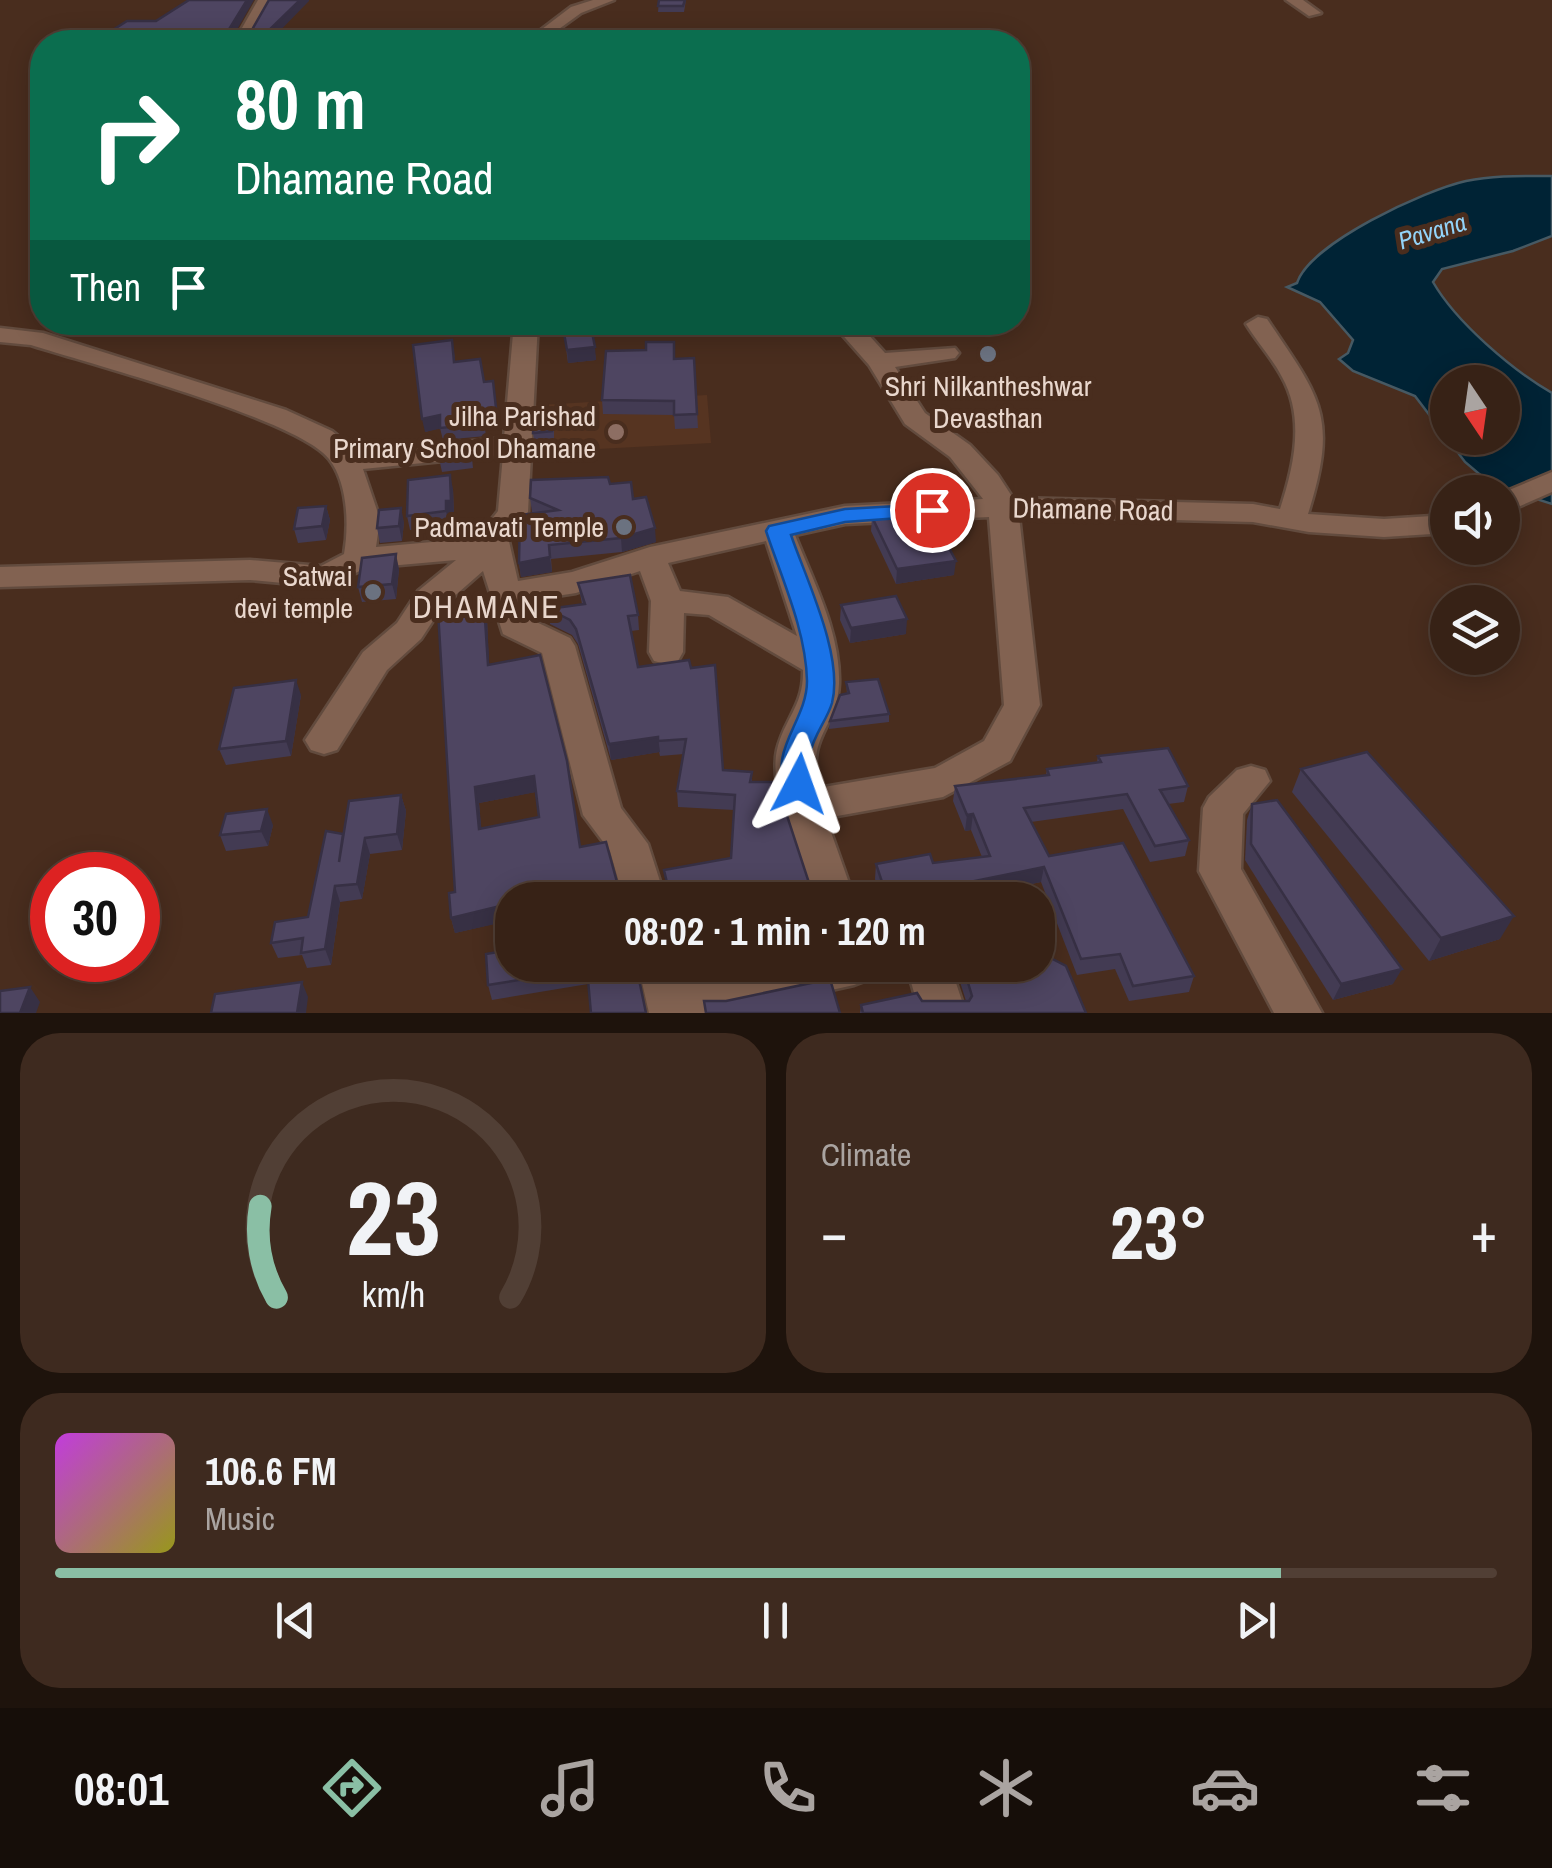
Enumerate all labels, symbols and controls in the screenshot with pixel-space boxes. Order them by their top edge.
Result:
text: 80 m [235,57,366,151]
icon: right [70,70,200,200]
text: Dhamane Road [235,147,493,208]
water label: Pavana [1394,205,1470,257]
icon: arrive [161,260,216,315]
text: Then [70,262,141,313]
marker: Shri Nilkantheshwar Devasthan [977,343,999,365]
north arrow [1430,365,1520,455]
map controls [1430,365,1520,675]
place label: Shri Nilkantheshwar Devasthan [885,367,1092,437]
place label: Jilha Parishad Primary School Dhamane [333,397,596,467]
marker: Jilha Parishad Primary School Dhamane [605,421,627,443]
pin [890,468,975,553]
button: sound [1430,475,1520,565]
icon: arrive [905,483,960,538]
street label: Dhamane Road [1012,489,1174,529]
place label: Padmavati Temple [414,508,604,546]
marker: Padmavati Temple [613,516,635,538]
place label: Satwai devi temple [234,557,353,627]
marker: Satwai devi temple [362,581,384,603]
district label: DHAMANE [413,585,561,628]
button: layers [1430,585,1520,675]
position arrow [747,732,851,836]
speed limit sign: 30 [30,852,160,982]
text: 08:02 · 1 min · 120 m [624,906,926,957]
text: Climate [821,1133,911,1176]
text: 23 [346,1147,440,1287]
text: 23° [1110,1181,1208,1282]
text: − [821,1195,847,1269]
text: + [1471,1195,1497,1269]
text: km/h [361,1270,425,1318]
text: 106.6 FM [205,1446,337,1497]
text: Music [205,1497,275,1540]
icon: previous [268,1593,323,1648]
icon: pause [748,1593,803,1648]
icon: next [1229,1593,1284,1648]
icon: directions [317,1753,387,1823]
icon: music [535,1753,605,1823]
icon: phone [753,1753,823,1823]
icon: climate [971,1753,1041,1823]
icon: car [1190,1753,1260,1823]
icon: filters [1408,1753,1478,1823]
text: 08:01 [74,1758,168,1819]

